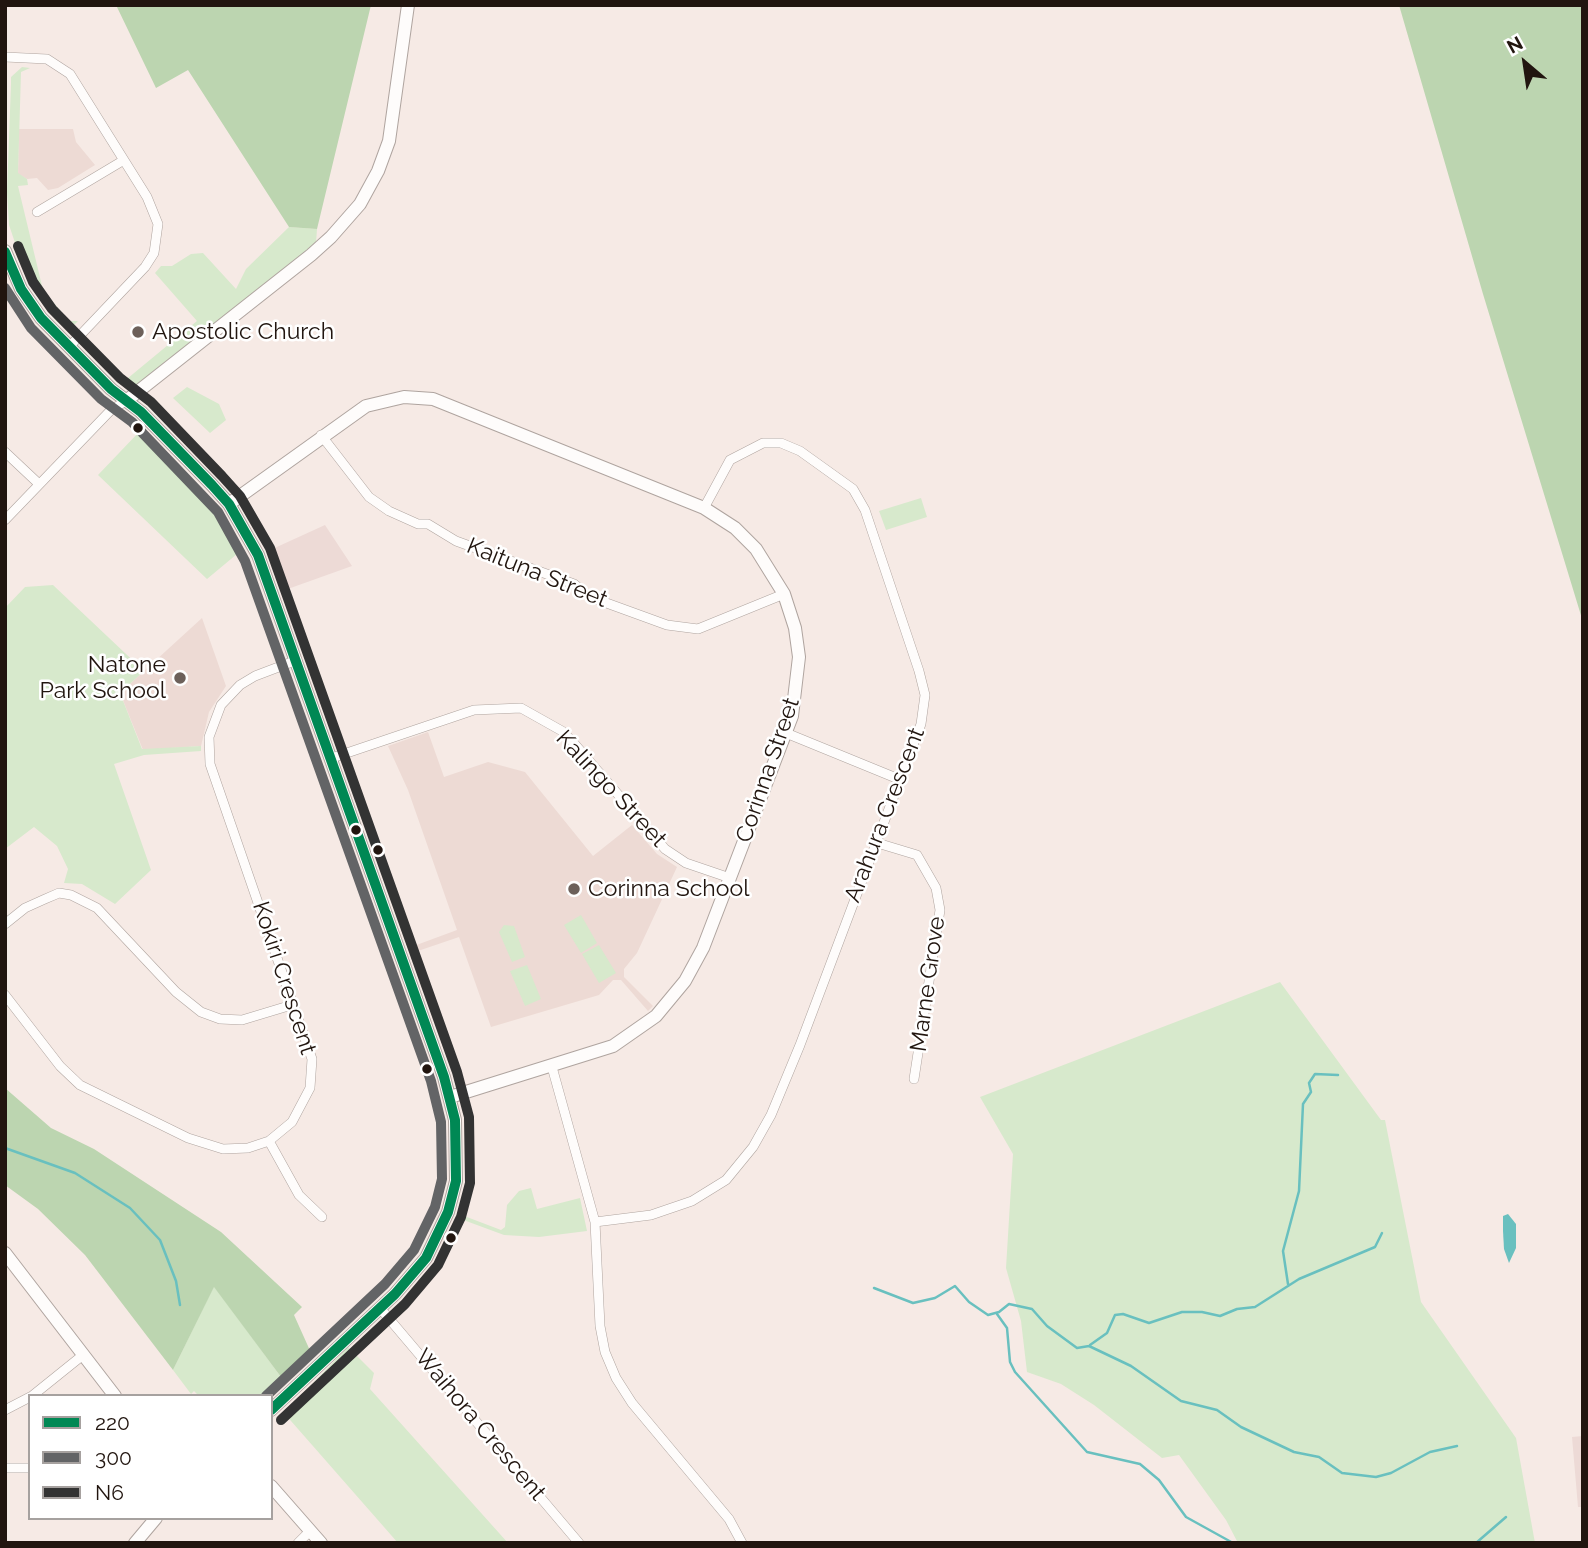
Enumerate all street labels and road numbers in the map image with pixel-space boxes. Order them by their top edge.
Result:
street label: Kaituna Street [463,532,611,614]
street label: Corinna Street [730,694,806,846]
street label: Arahura Crescent [839,724,931,906]
street label: Kalingo Street [550,725,672,853]
street label: Kokiri Crescent [246,898,322,1058]
street label: Marne Grove [905,915,951,1053]
street label: Waihora Crescent [409,1344,551,1506]

